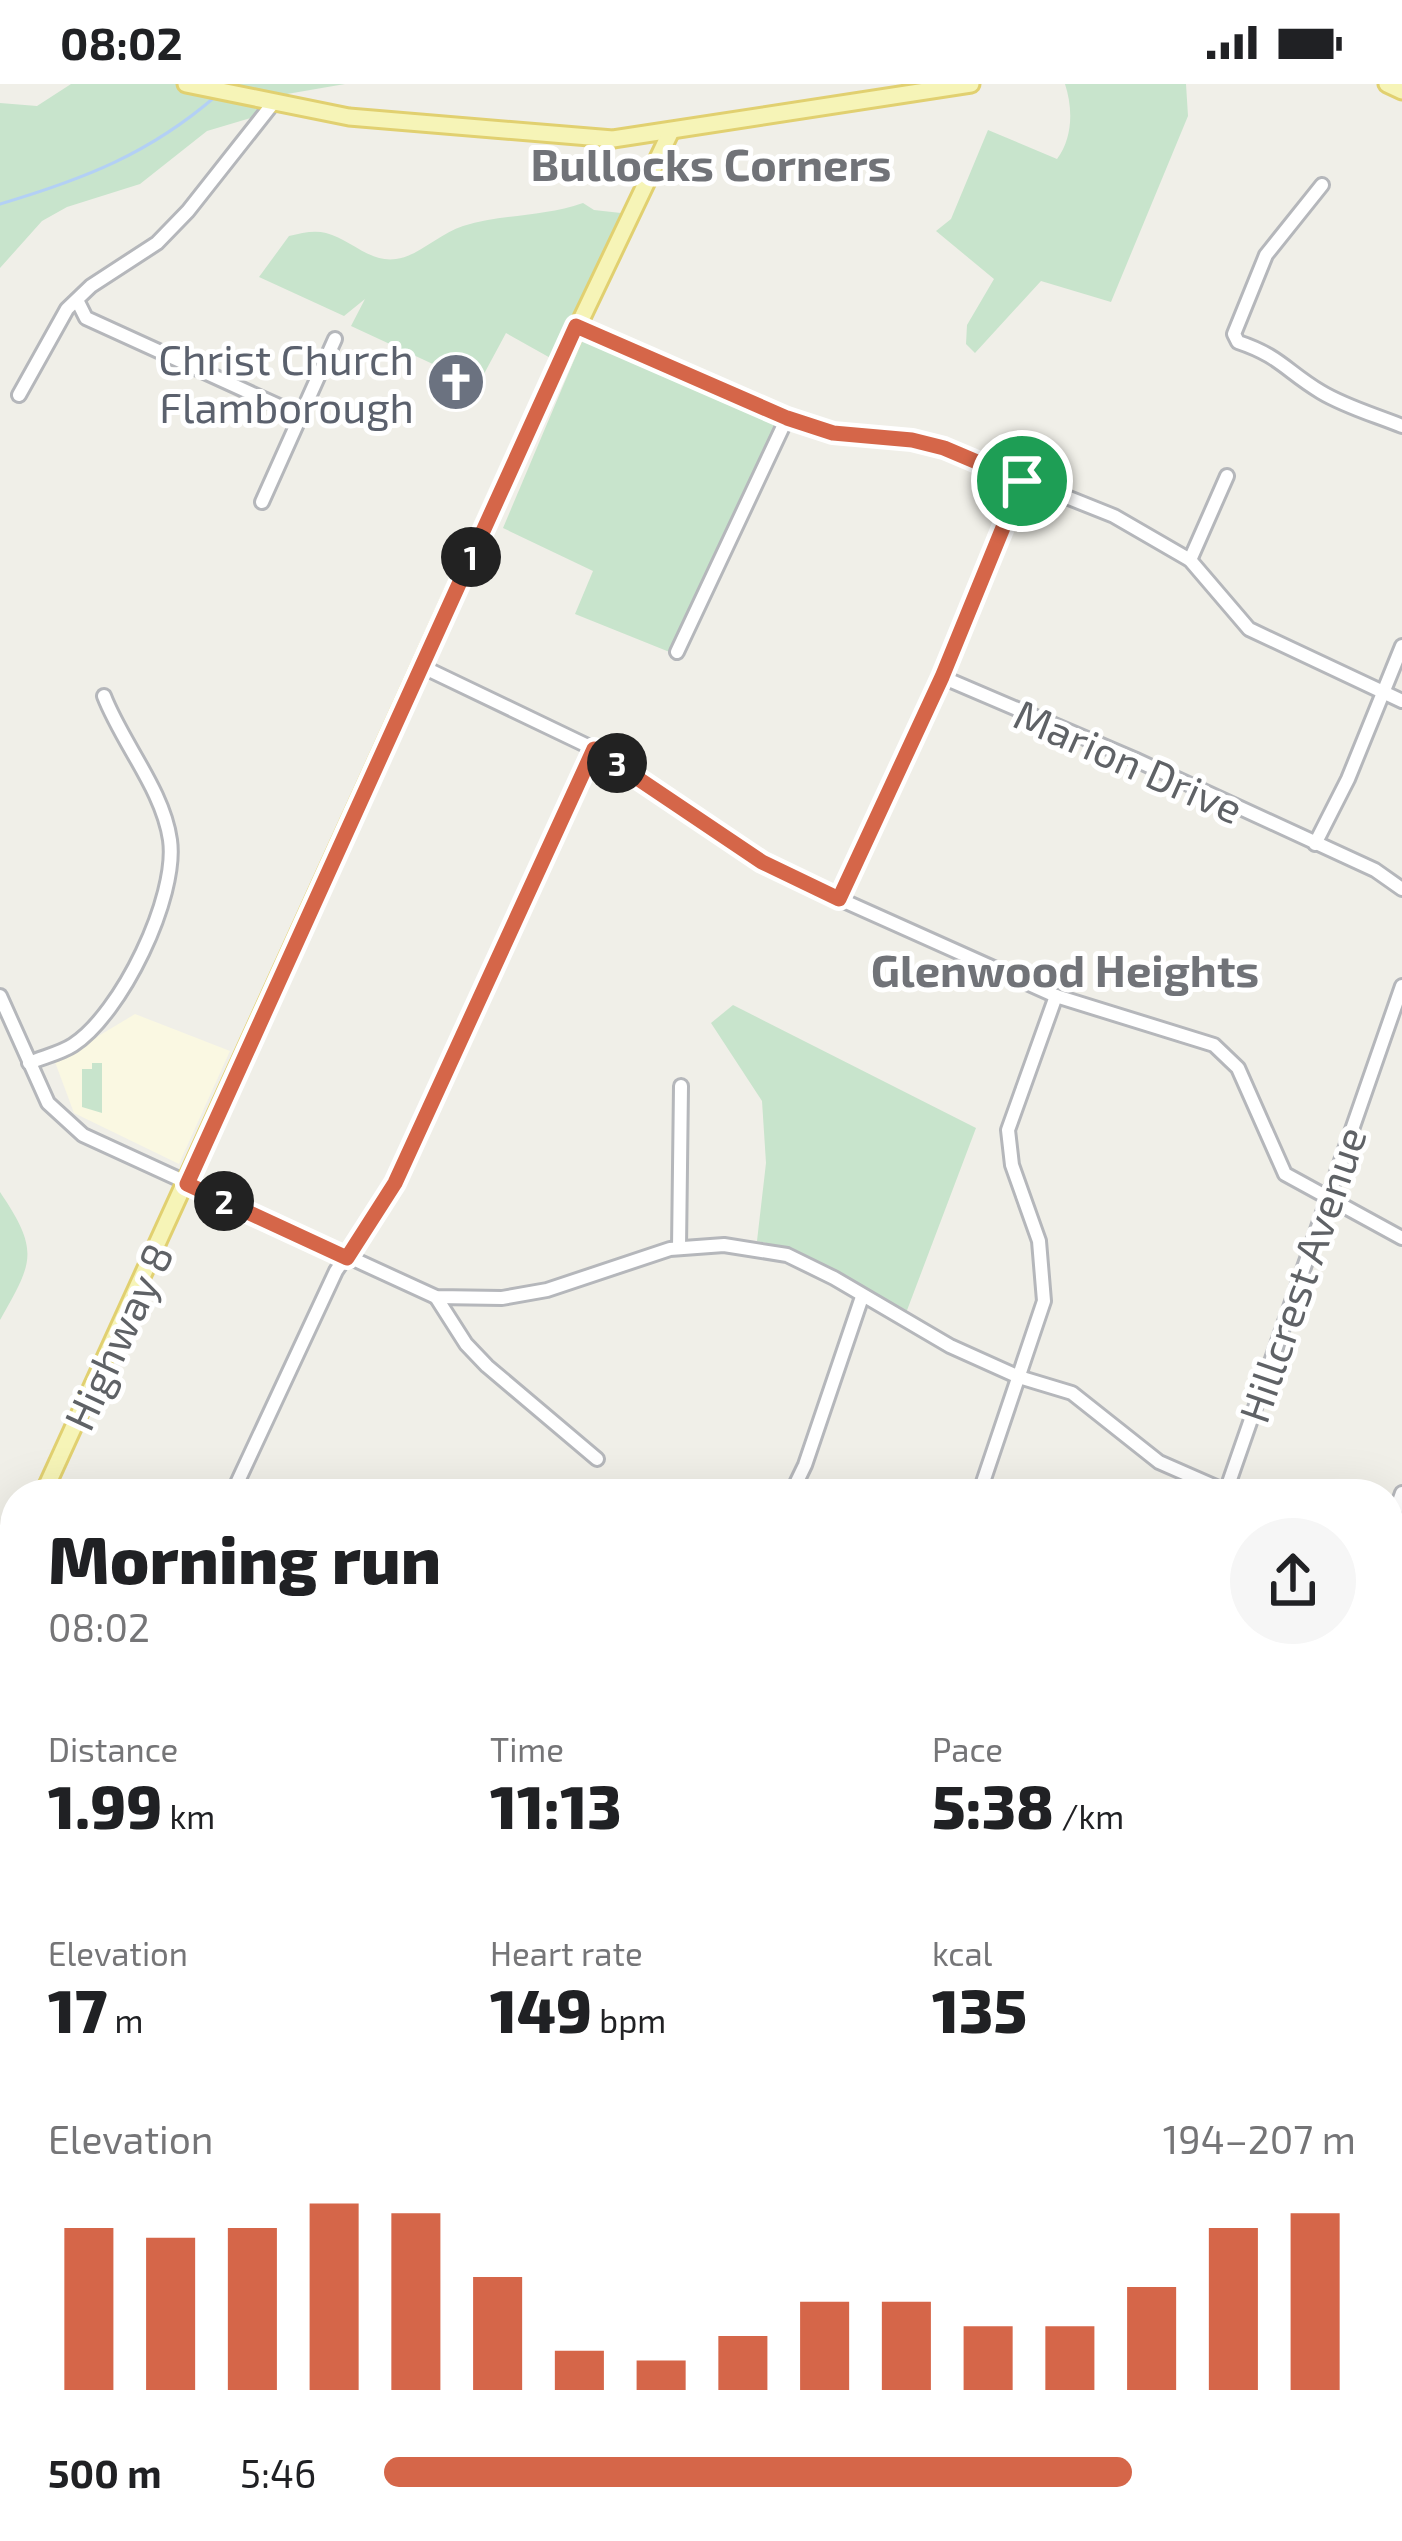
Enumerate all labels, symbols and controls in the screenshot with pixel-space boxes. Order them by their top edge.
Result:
text: 08:02 [60,15,183,69]
district label: Bullocks Corners [531,136,892,190]
place label: Christ Church Flamborough [158,333,414,431]
church icon: Christ Church Flamborough [425,351,487,413]
pin [971,430,1073,532]
icon: arrive [989,448,1055,514]
pin: 1 [441,527,501,587]
text: 1 [464,537,478,577]
street label: Marion Drive [1007,687,1251,833]
pin: 3 [587,733,647,793]
text: 3 [608,743,626,783]
district label: Glenwood Heights [871,942,1259,996]
street label: Hillcrest Avenue [1227,1120,1375,1428]
pin: 2 [194,1171,254,1231]
text: 2 [214,1181,234,1221]
street label: Highway 8 [52,1235,182,1437]
text: Morning run [48,1518,441,1597]
button: share [1230,1518,1356,1644]
text: 08:02 [48,1603,150,1650]
text: Distance [48,1729,178,1769]
text: Time [490,1729,564,1769]
text: Pace [932,1729,1003,1769]
text: 1.99 [48,1769,162,1841]
text: 11:13 [490,1769,622,1841]
text: 5:38 [932,1769,1054,1841]
text: km [162,1796,215,1836]
text: /km [1054,1796,1124,1836]
text: Elevation [48,1933,188,1973]
text: Heart rate [490,1933,643,1973]
text: kcal [932,1933,992,1973]
text: 17 [48,1973,107,2045]
text: 149 [490,1973,592,2045]
text: 135 [932,1973,1027,2045]
text: m [107,2000,144,2040]
text: bpm [592,2000,666,2040]
text: Elevation [48,2115,213,2162]
text: 194–207 m [1163,2115,1356,2162]
text: 500 m [48,2449,162,2496]
text: 5:46 [240,2449,316,2496]

